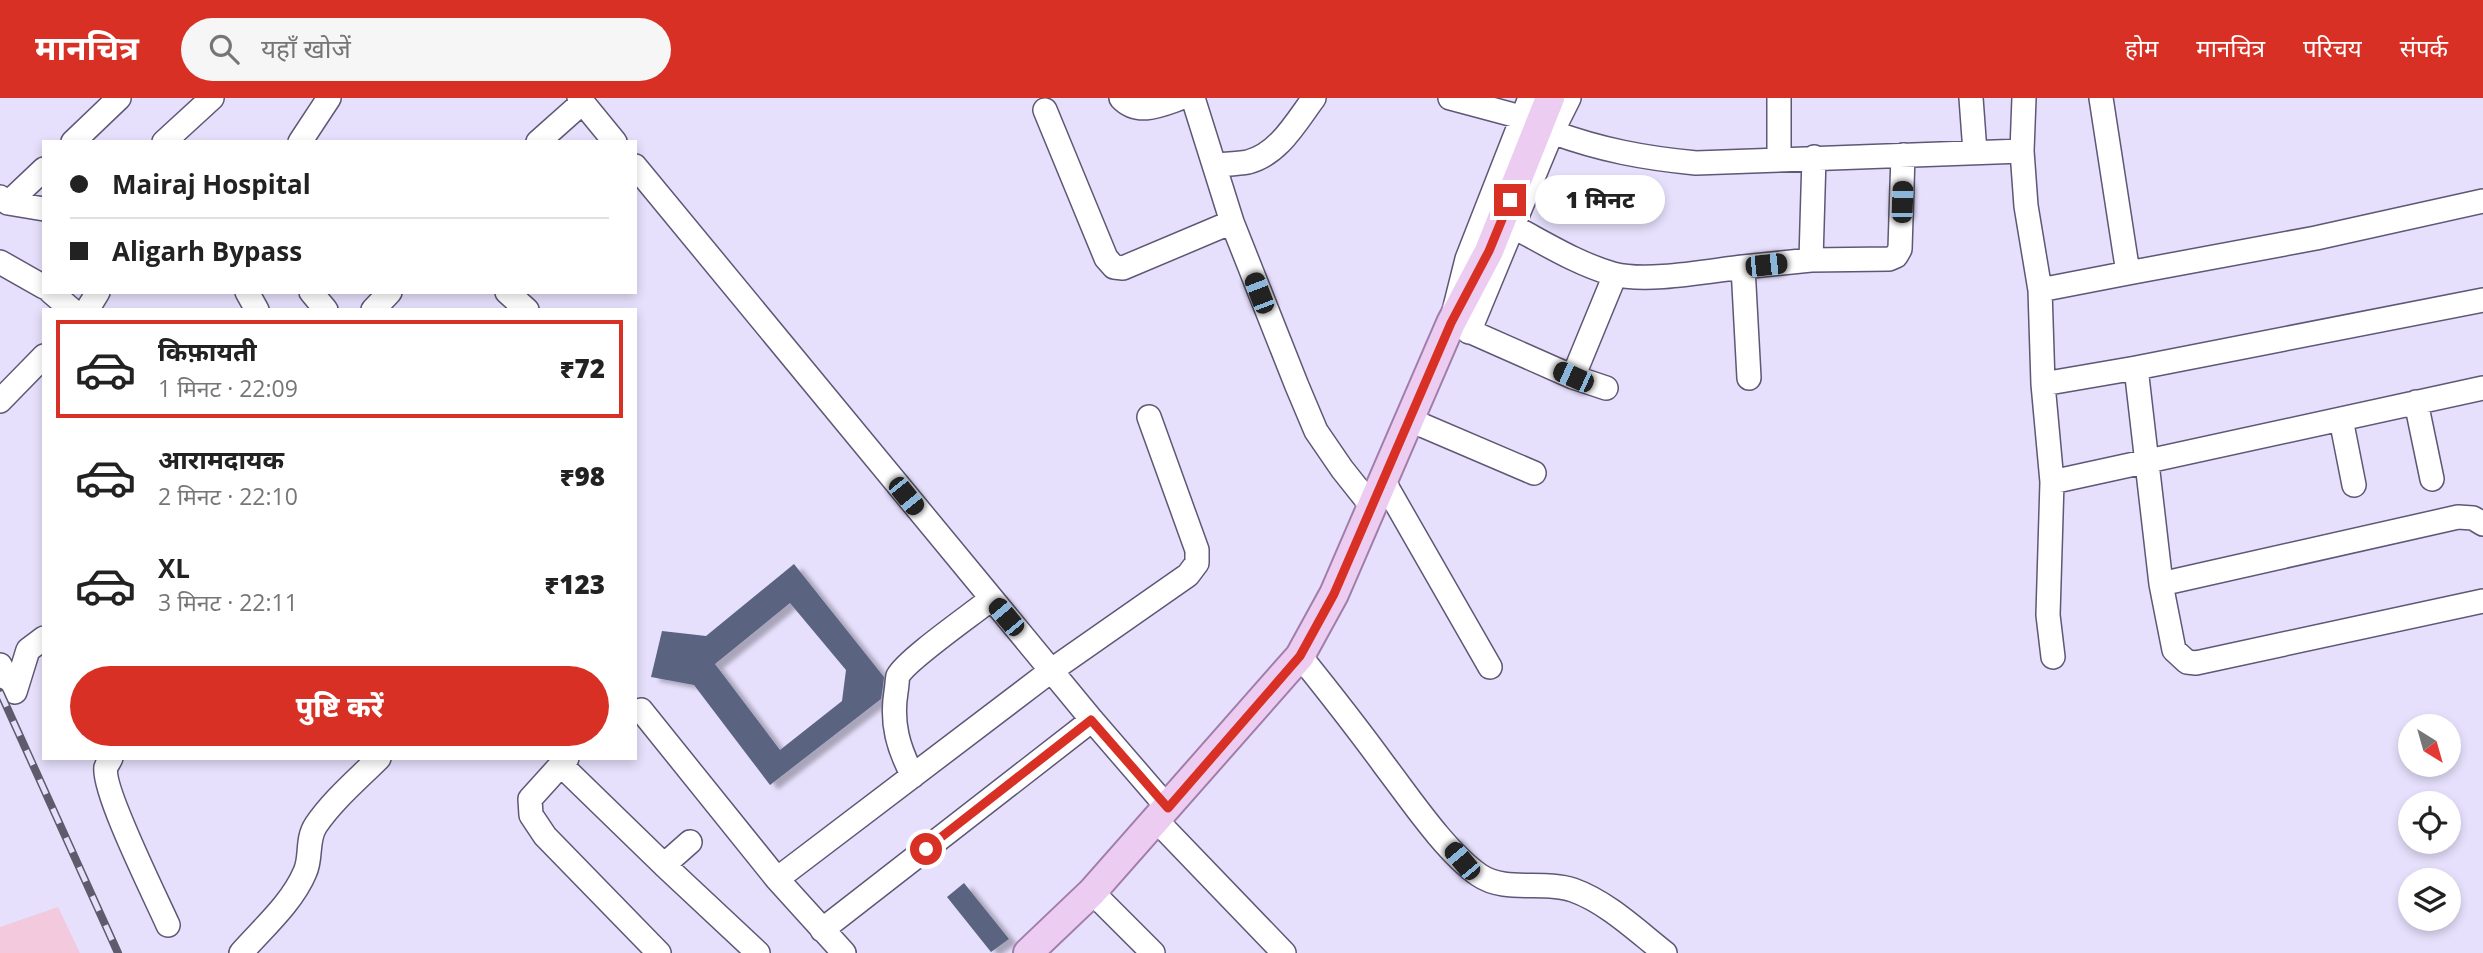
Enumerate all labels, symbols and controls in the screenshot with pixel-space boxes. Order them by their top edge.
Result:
search box [181,18,671,81]
text: मानचित्र [35,25,139,70]
icon: search [205,30,243,68]
text: यहाँ खोजें [261,30,351,66]
text: होम [2125,31,2158,64]
text: मानचित्र [2196,31,2265,64]
text: परिचय [2303,31,2362,64]
text: संपर्क [2400,31,2448,64]
text: Mairaj Hospital [112,166,311,202]
callout: 1 मिनट [1534,176,1664,224]
car [1891,181,1914,223]
text: 1 मिनट [1566,183,1634,215]
route end [1494,184,1526,216]
text: Aligarh Bypass [112,233,302,269]
car [1745,252,1788,278]
car [1242,270,1277,316]
text: किफ़ायती [158,333,257,369]
icon: car [74,338,137,401]
text: ₹72 [560,350,605,386]
car [1550,359,1597,395]
text: 1 मिनट · 22:09 [158,372,298,404]
text: आरामदायक [158,441,284,477]
icon: car [74,446,137,509]
text: ₹98 [560,458,605,494]
car [885,473,928,519]
text: 2 मिनट · 22:10 [158,480,298,512]
text: XL [158,550,190,586]
icon: car [74,554,137,617]
text: ₹123 [544,566,605,602]
text: 3 मिनट · 22:11 [158,586,298,618]
car [985,594,1028,640]
button: पुष्टि करें [70,666,609,746]
north arrow [2398,714,2460,777]
map controls [2398,714,2461,931]
button: locate [2398,791,2461,854]
route start [910,833,942,865]
car [1441,838,1484,884]
button: layers [2398,868,2461,931]

